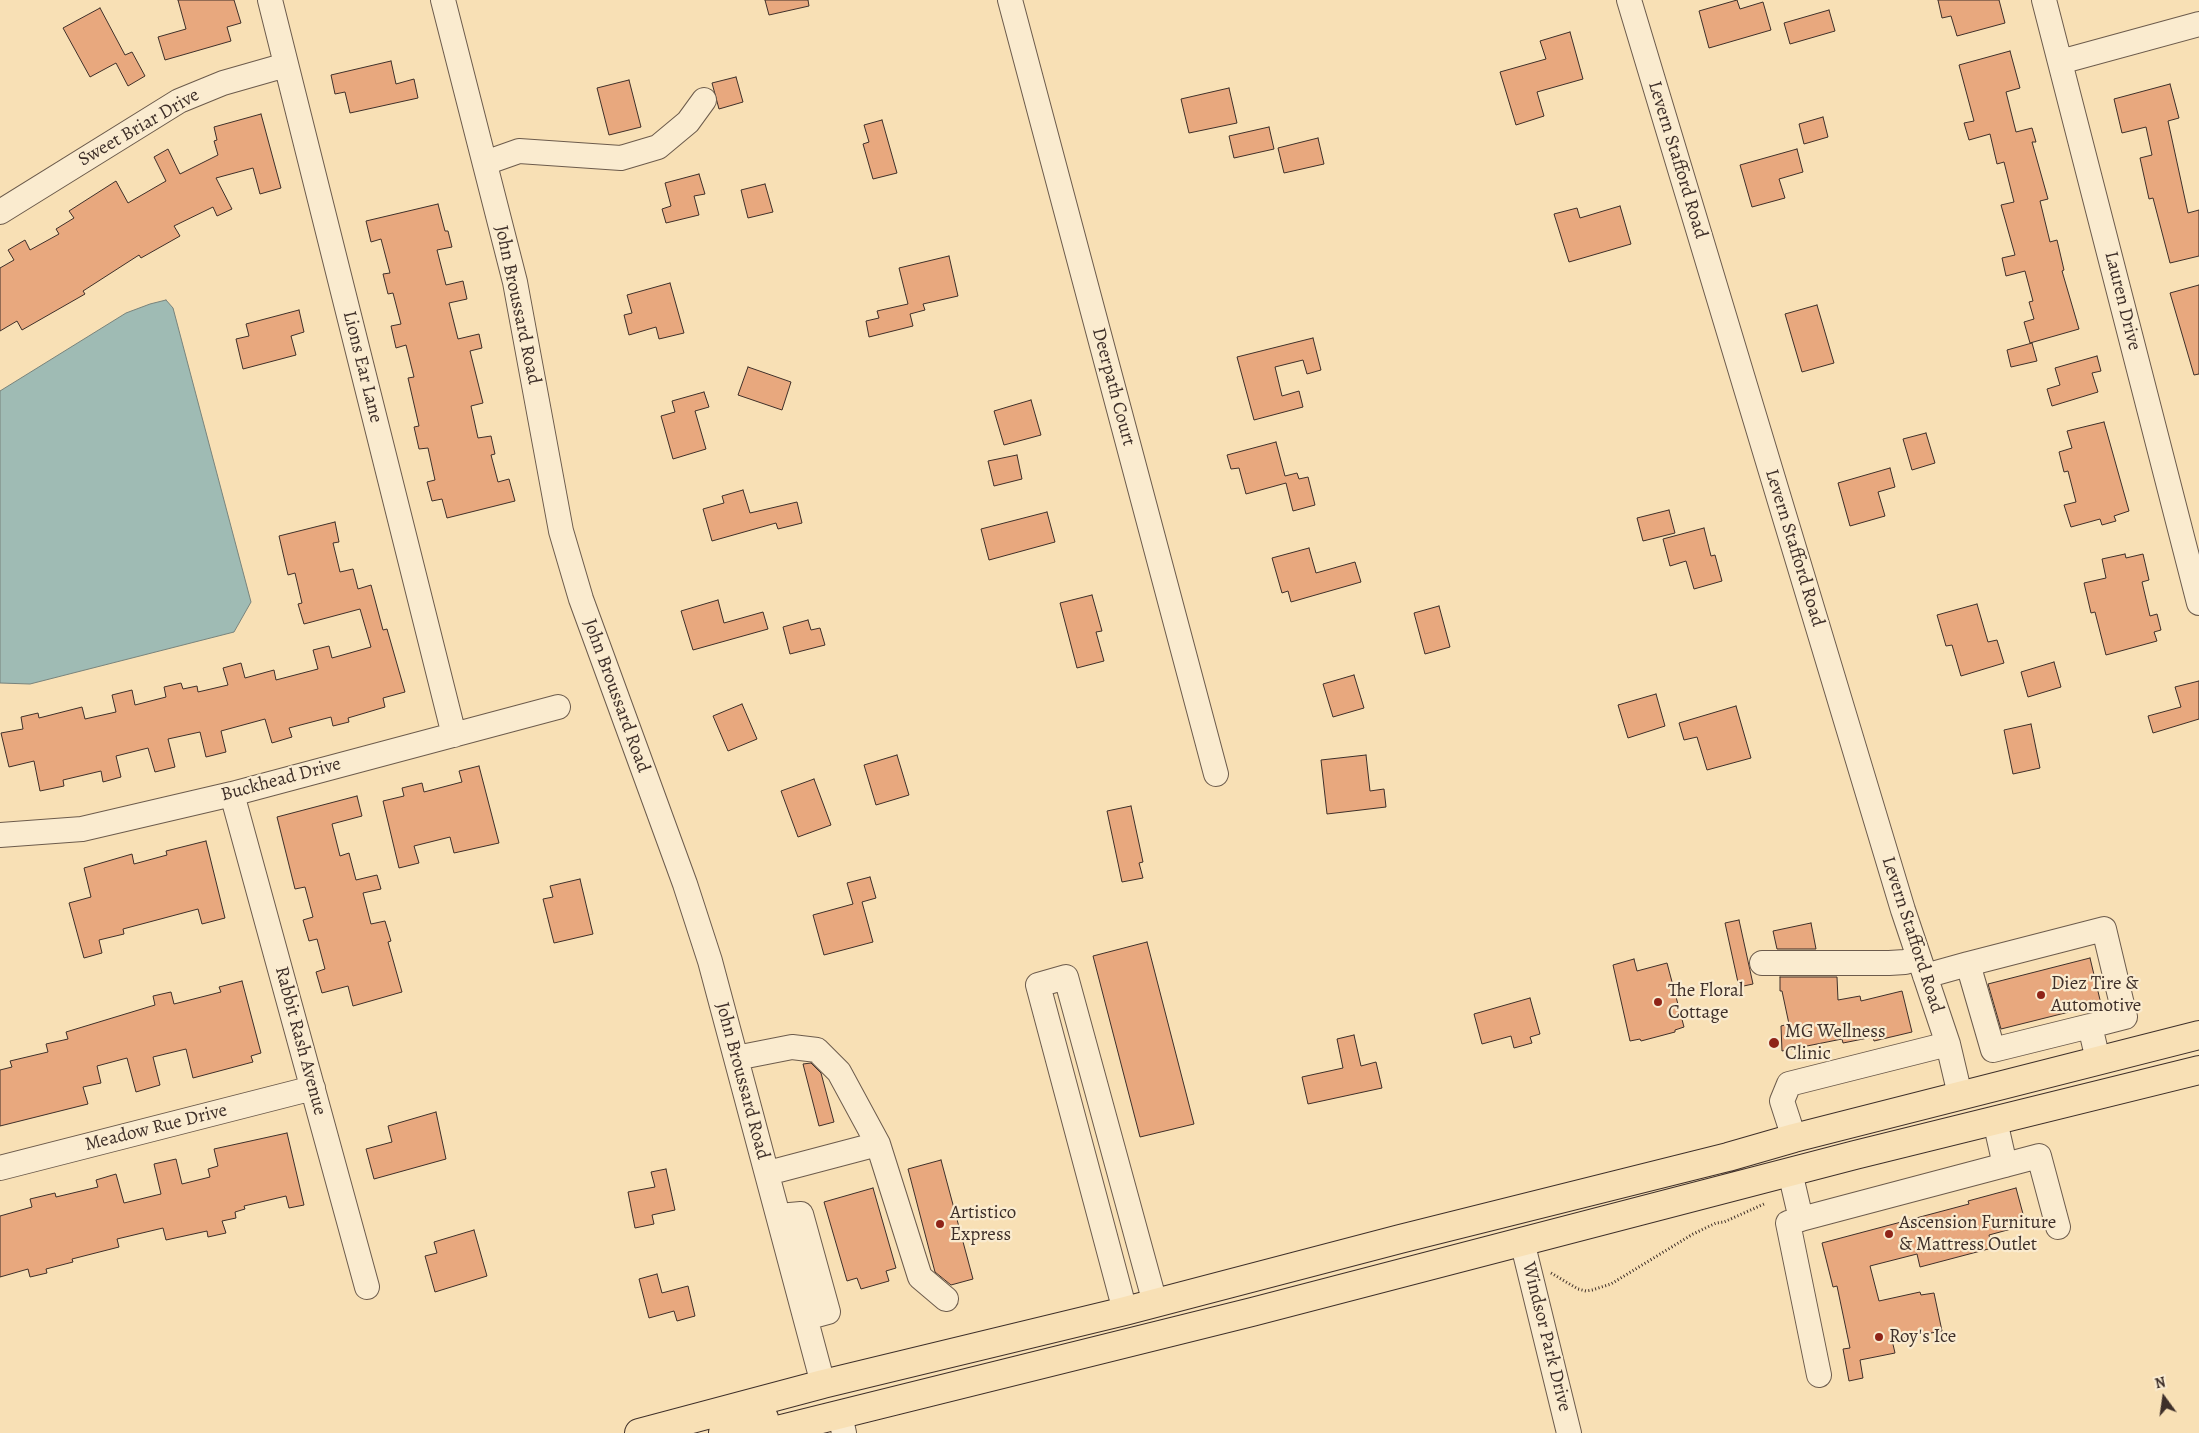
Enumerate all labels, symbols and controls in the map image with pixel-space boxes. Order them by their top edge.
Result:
street label: Levern Stafford Road [1642,79,1712,241]
street label: Sweet Briar Drive [74,84,204,172]
street label: John Broussard Road [489,223,545,387]
street label: Lauren Drive [2099,249,2145,353]
street label: Lions Ear Lane [337,309,387,425]
street label: Deerpath Court [1086,325,1140,449]
street label: Levern Stafford Road [1759,467,1829,629]
street label: John Broussard Road [578,616,654,776]
street label: Buckhead Drive [219,753,343,807]
street label: Levern Stafford Road [1876,854,1948,1016]
street label: Rabbit Rash Avenue [269,964,331,1118]
place label: Diez Tire & Automotive [2051,973,2141,1017]
place label: The Floral Cottage [1668,980,1743,1024]
marker: Diez Tire & Automotive [2035,989,2047,1001]
marker: The Floral Cottage [1652,996,1664,1008]
street label: John Broussard Road [710,1000,774,1162]
place label: MG Wellness Clinic [1785,1021,1886,1065]
marker: MG Wellness Clinic [1767,1036,1781,1050]
street label: Meadow Rue Drive [82,1099,230,1157]
place label: Artistico Express [950,1202,1016,1246]
place label: Ascension Furniture & Mattress Outlet [1899,1212,2056,1256]
marker: Artistico Express [934,1218,946,1230]
marker: Ascension Furniture & Mattress Outlet [1883,1228,1895,1240]
street label: Windsor Park Drive [1516,1260,1576,1414]
place label: Roy's Ice [1889,1326,1956,1348]
marker: Roy's Ice [1873,1331,1885,1343]
north arrow [2139,1373,2189,1423]
text: N [2153,1373,2167,1393]

